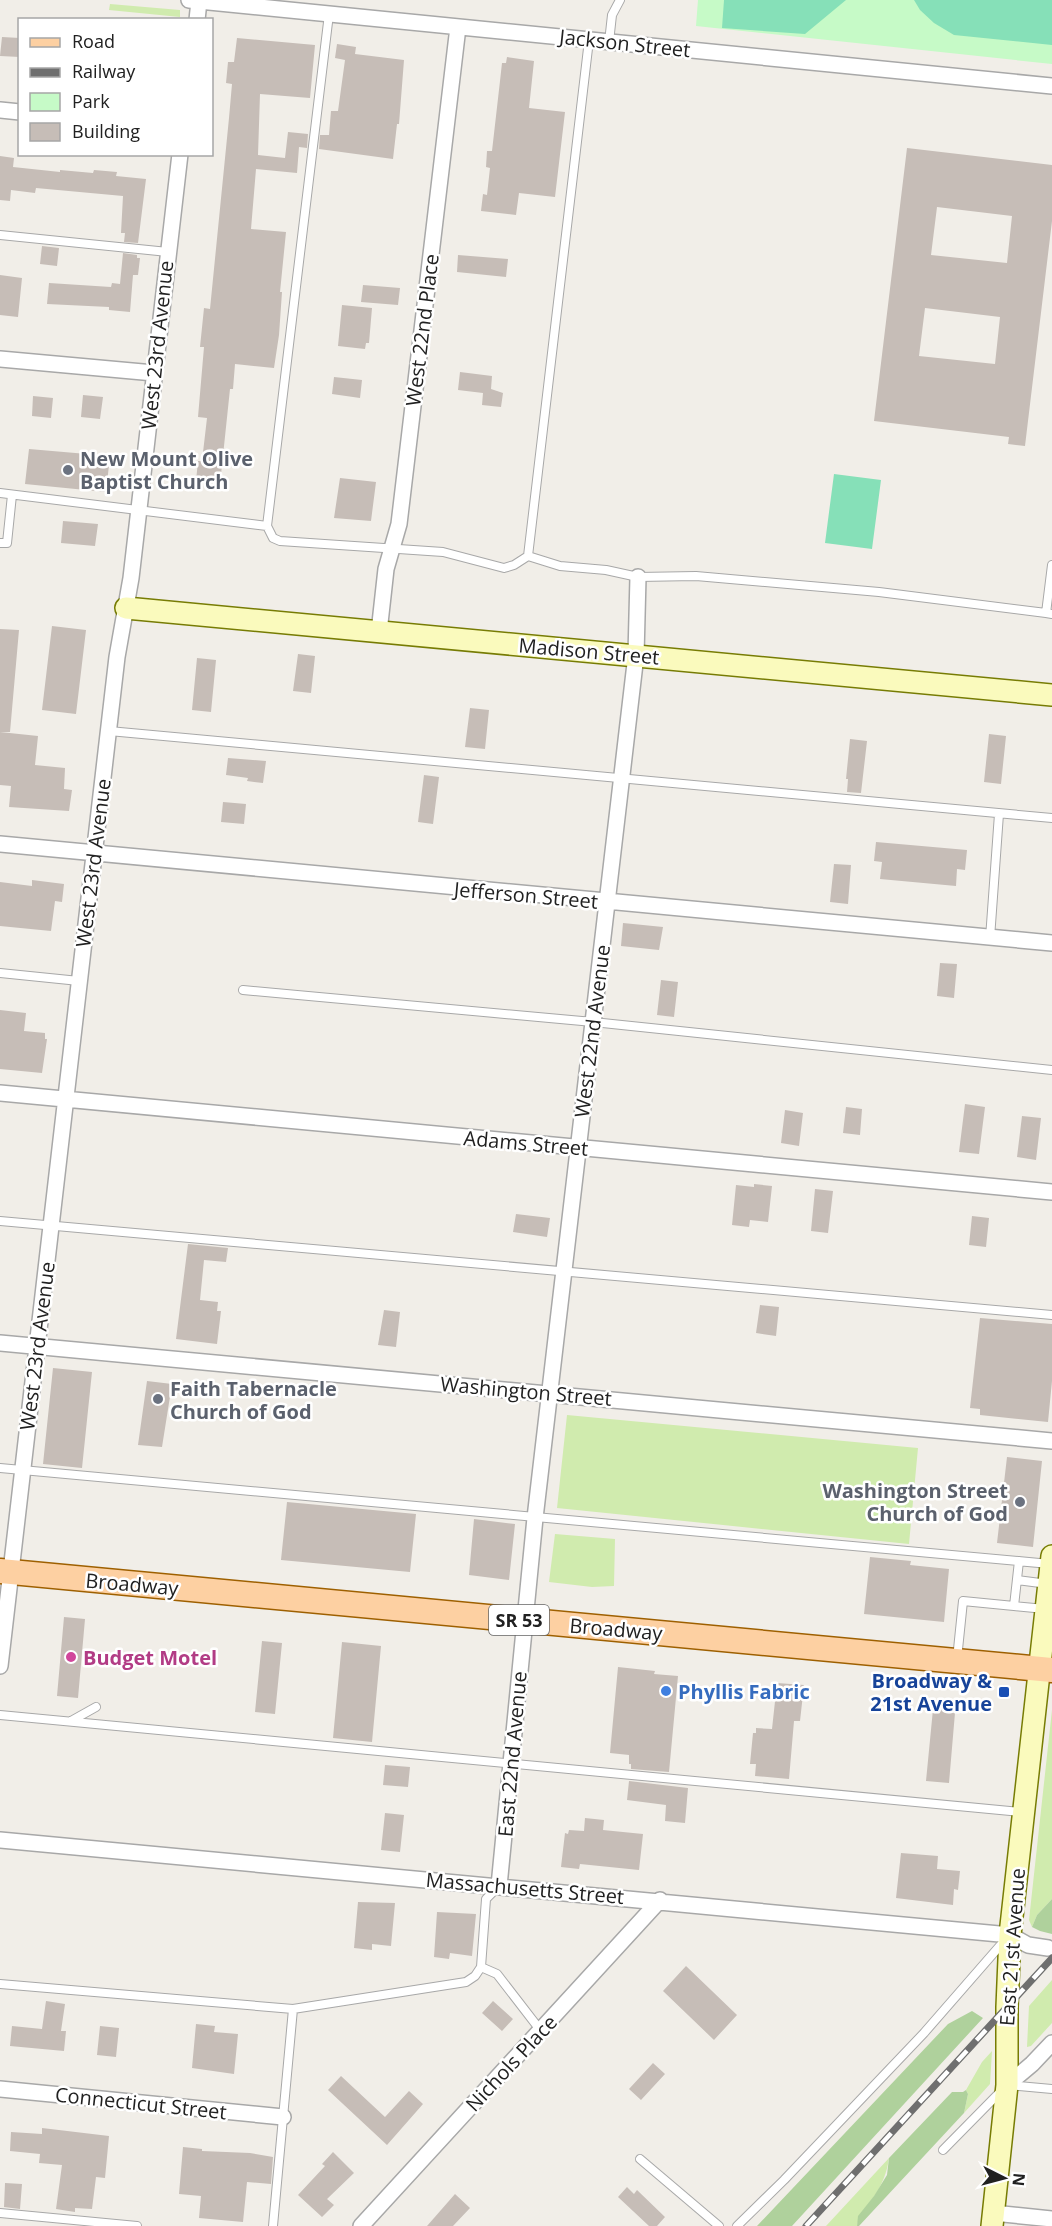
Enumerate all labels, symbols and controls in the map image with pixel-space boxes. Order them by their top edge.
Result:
legend [18,18,213,156]
street label: Jackson Street [556,22,692,63]
text: Road [72,29,115,53]
text: Railway [72,59,136,83]
text: Park [72,89,110,113]
text: Building [72,119,140,143]
street label: West 22nd Place [399,252,445,408]
street label: West 23rd Avenue [135,259,179,431]
place label: New Mount Olive Baptist Church [80,445,253,495]
marker: New Mount Olive Baptist Church [61,463,75,477]
street label: Madison Street [517,631,661,671]
street label: West 23rd Avenue [69,777,117,949]
street label: Jefferson Street [451,875,599,915]
street label: West 22nd Avenue [568,943,616,1119]
street label: Adams Street [463,1124,589,1162]
street label: West 23rd Avenue [13,1260,61,1432]
street label: Washington Street [439,1370,613,1412]
place label: Faith Tabernacle Church of God [170,1375,337,1425]
marker: Faith Tabernacle Church of God [151,1392,165,1406]
place label: Washington Street Church of God [822,1477,1008,1527]
marker: Washington Street Church of God [1013,1495,1027,1509]
street label: Broadway [84,1566,181,1602]
road number: SR 53 [489,1605,549,1635]
street label: Broadway [568,1611,665,1647]
place label: Budget Motel [83,1644,217,1671]
marker: Budget Motel [64,1650,78,1664]
place label: Broadway & 21st Avenue [870,1667,992,1717]
street label: East 22nd Avenue [491,1670,533,1838]
place label: Phyllis Fabric [678,1678,810,1705]
marker: Phyllis Fabric [659,1684,673,1698]
marker: Broadway & 21st Avenue [997,1685,1011,1699]
street label: Massachusetts Street [425,1866,625,1910]
street label: East 21st Avenue [993,1867,1031,2027]
street label: Nichols Place [459,2009,563,2117]
street label: Connecticut Street [54,2081,228,2125]
north arrow [974,2148,1034,2208]
text: N [1007,2172,1031,2187]

